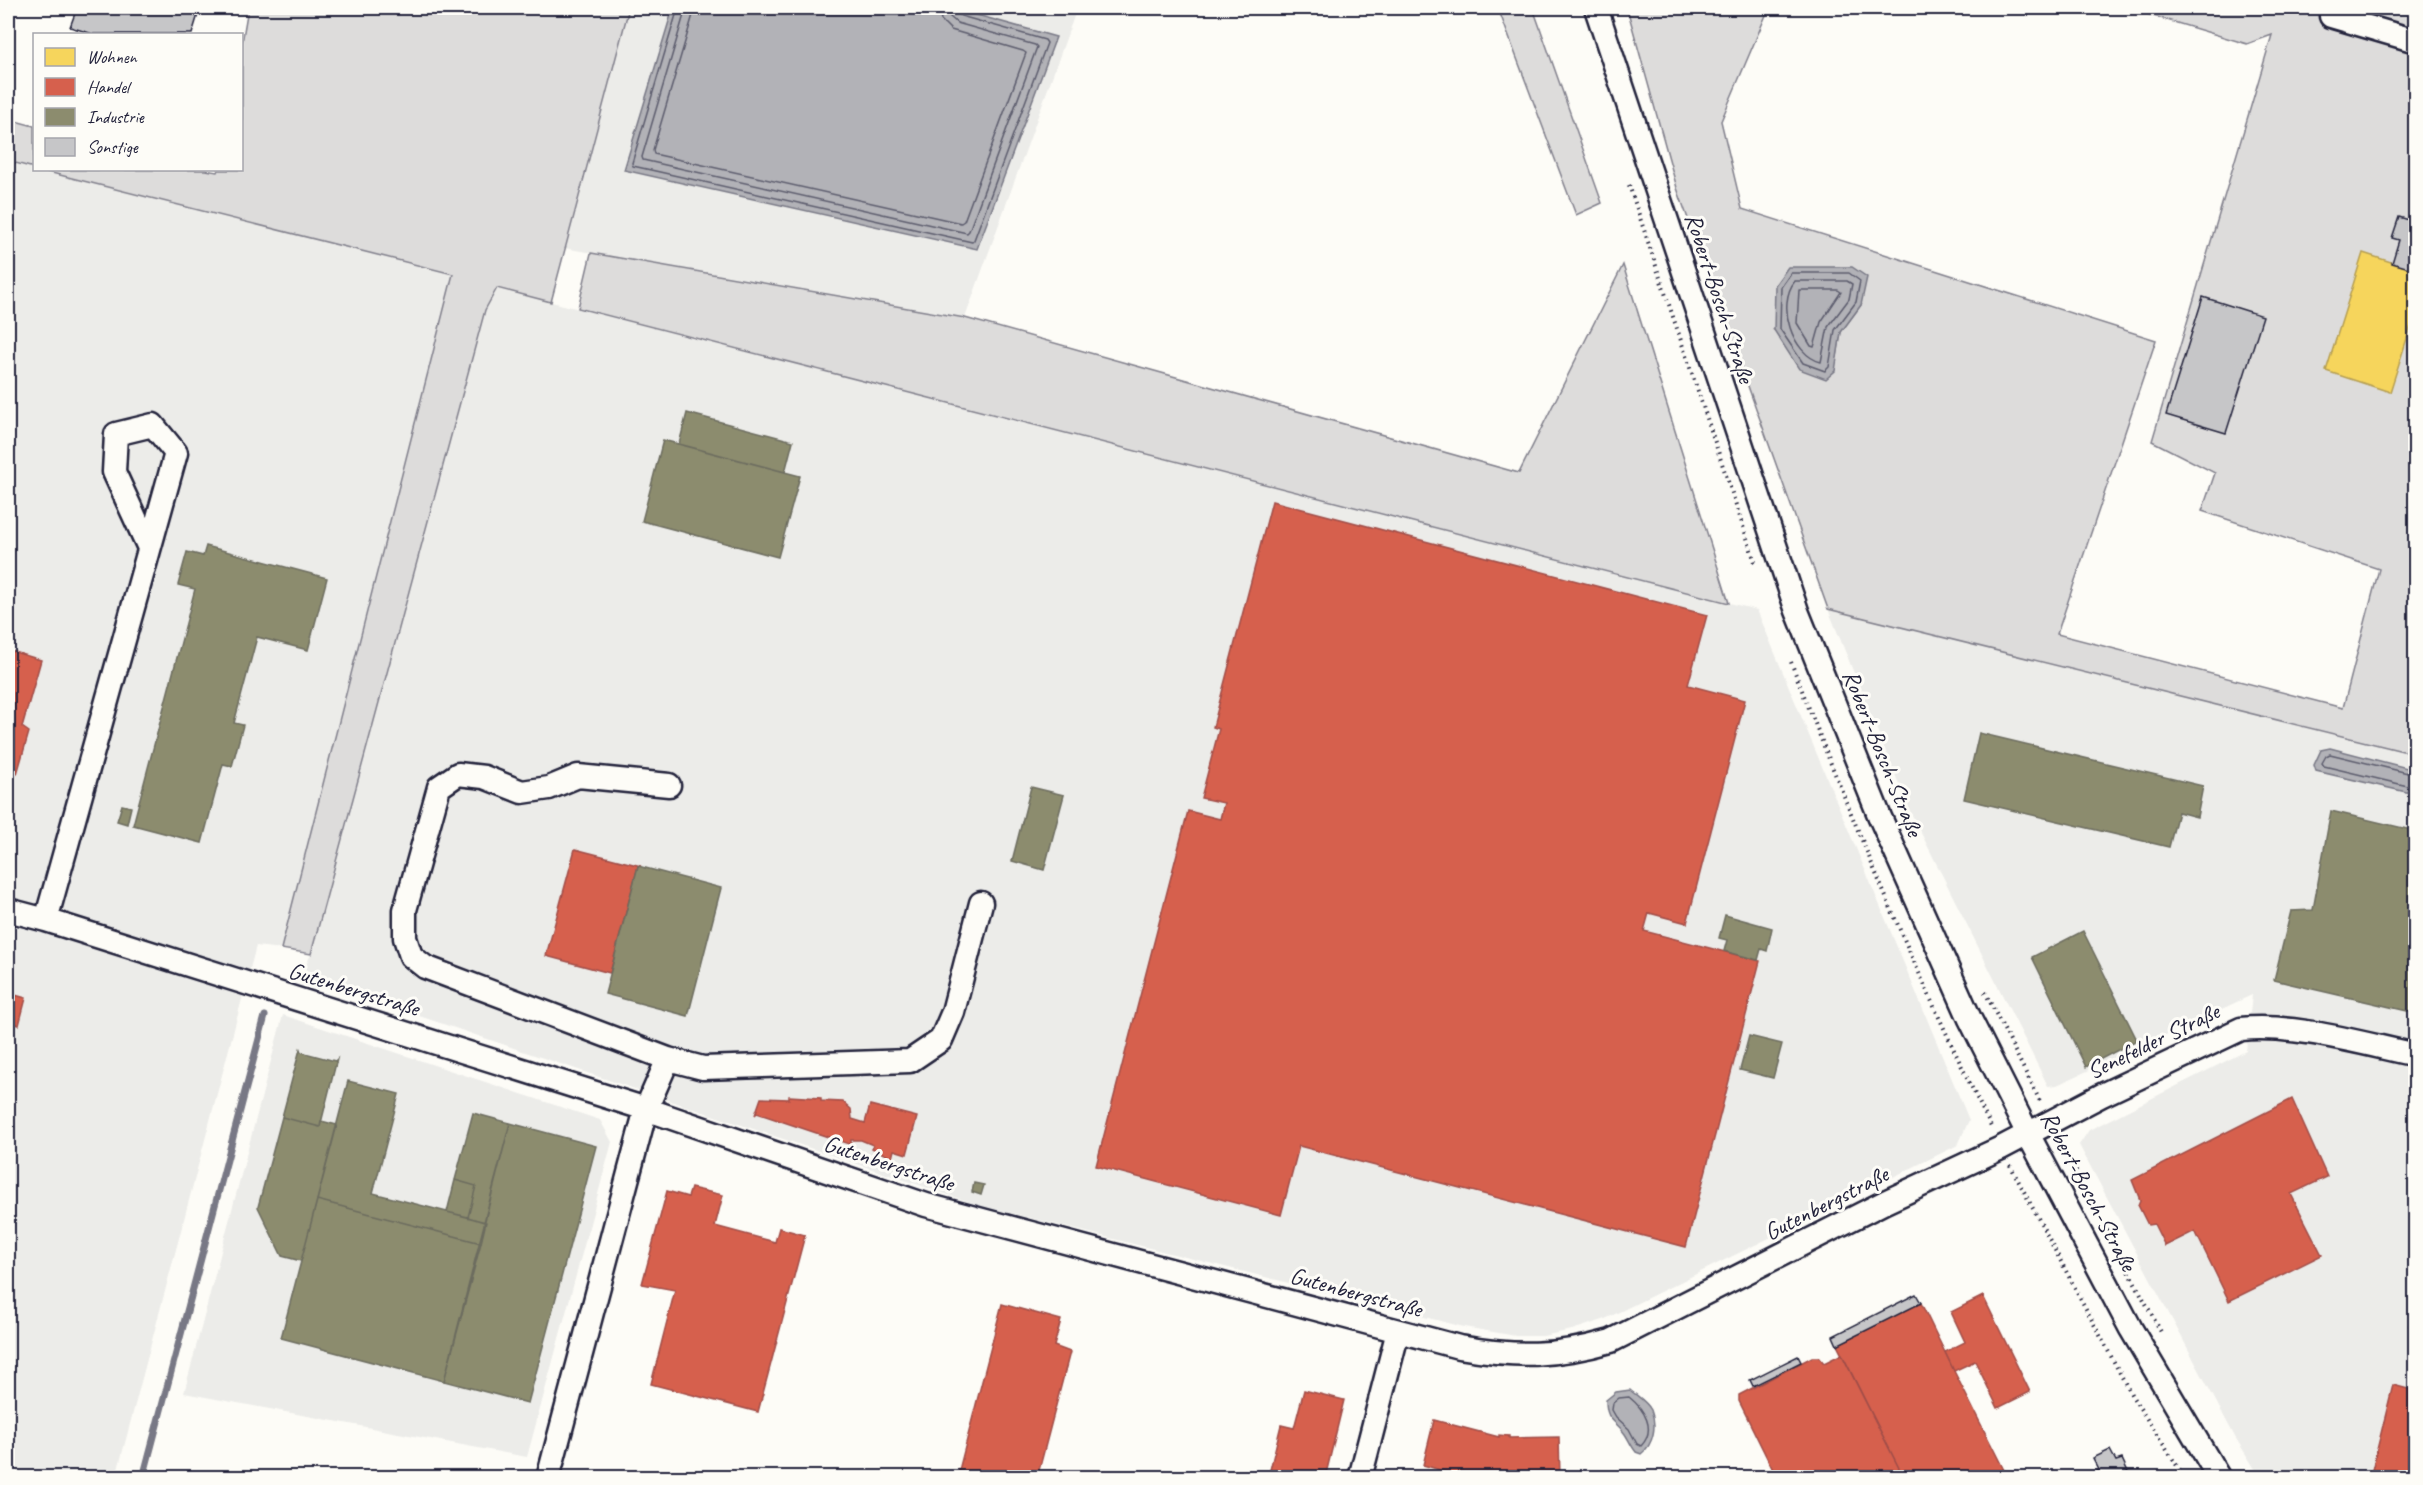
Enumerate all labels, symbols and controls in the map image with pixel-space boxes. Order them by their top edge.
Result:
legend [33,33,243,171]
text: Wohnen [87,46,138,68]
text: Handel [87,76,132,98]
text: Industrie [87,106,145,128]
text: Sonstige [87,136,139,158]
street label: Robert-Bosch-Straße [1678,209,1762,389]
street label: Robert-Bosch-Straße [1836,665,1931,843]
street label: Gutenbergstraße [285,955,425,1024]
street label: Senefelder Straße [2082,995,2226,1086]
street label: Robert-Bosch-Straße [2034,1106,2145,1278]
street label: Gutenbergstraße [820,1128,960,1199]
street label: Gutenbergstraße [1759,1158,1895,1247]
street label: Gutenbergstraße [1287,1260,1427,1325]

